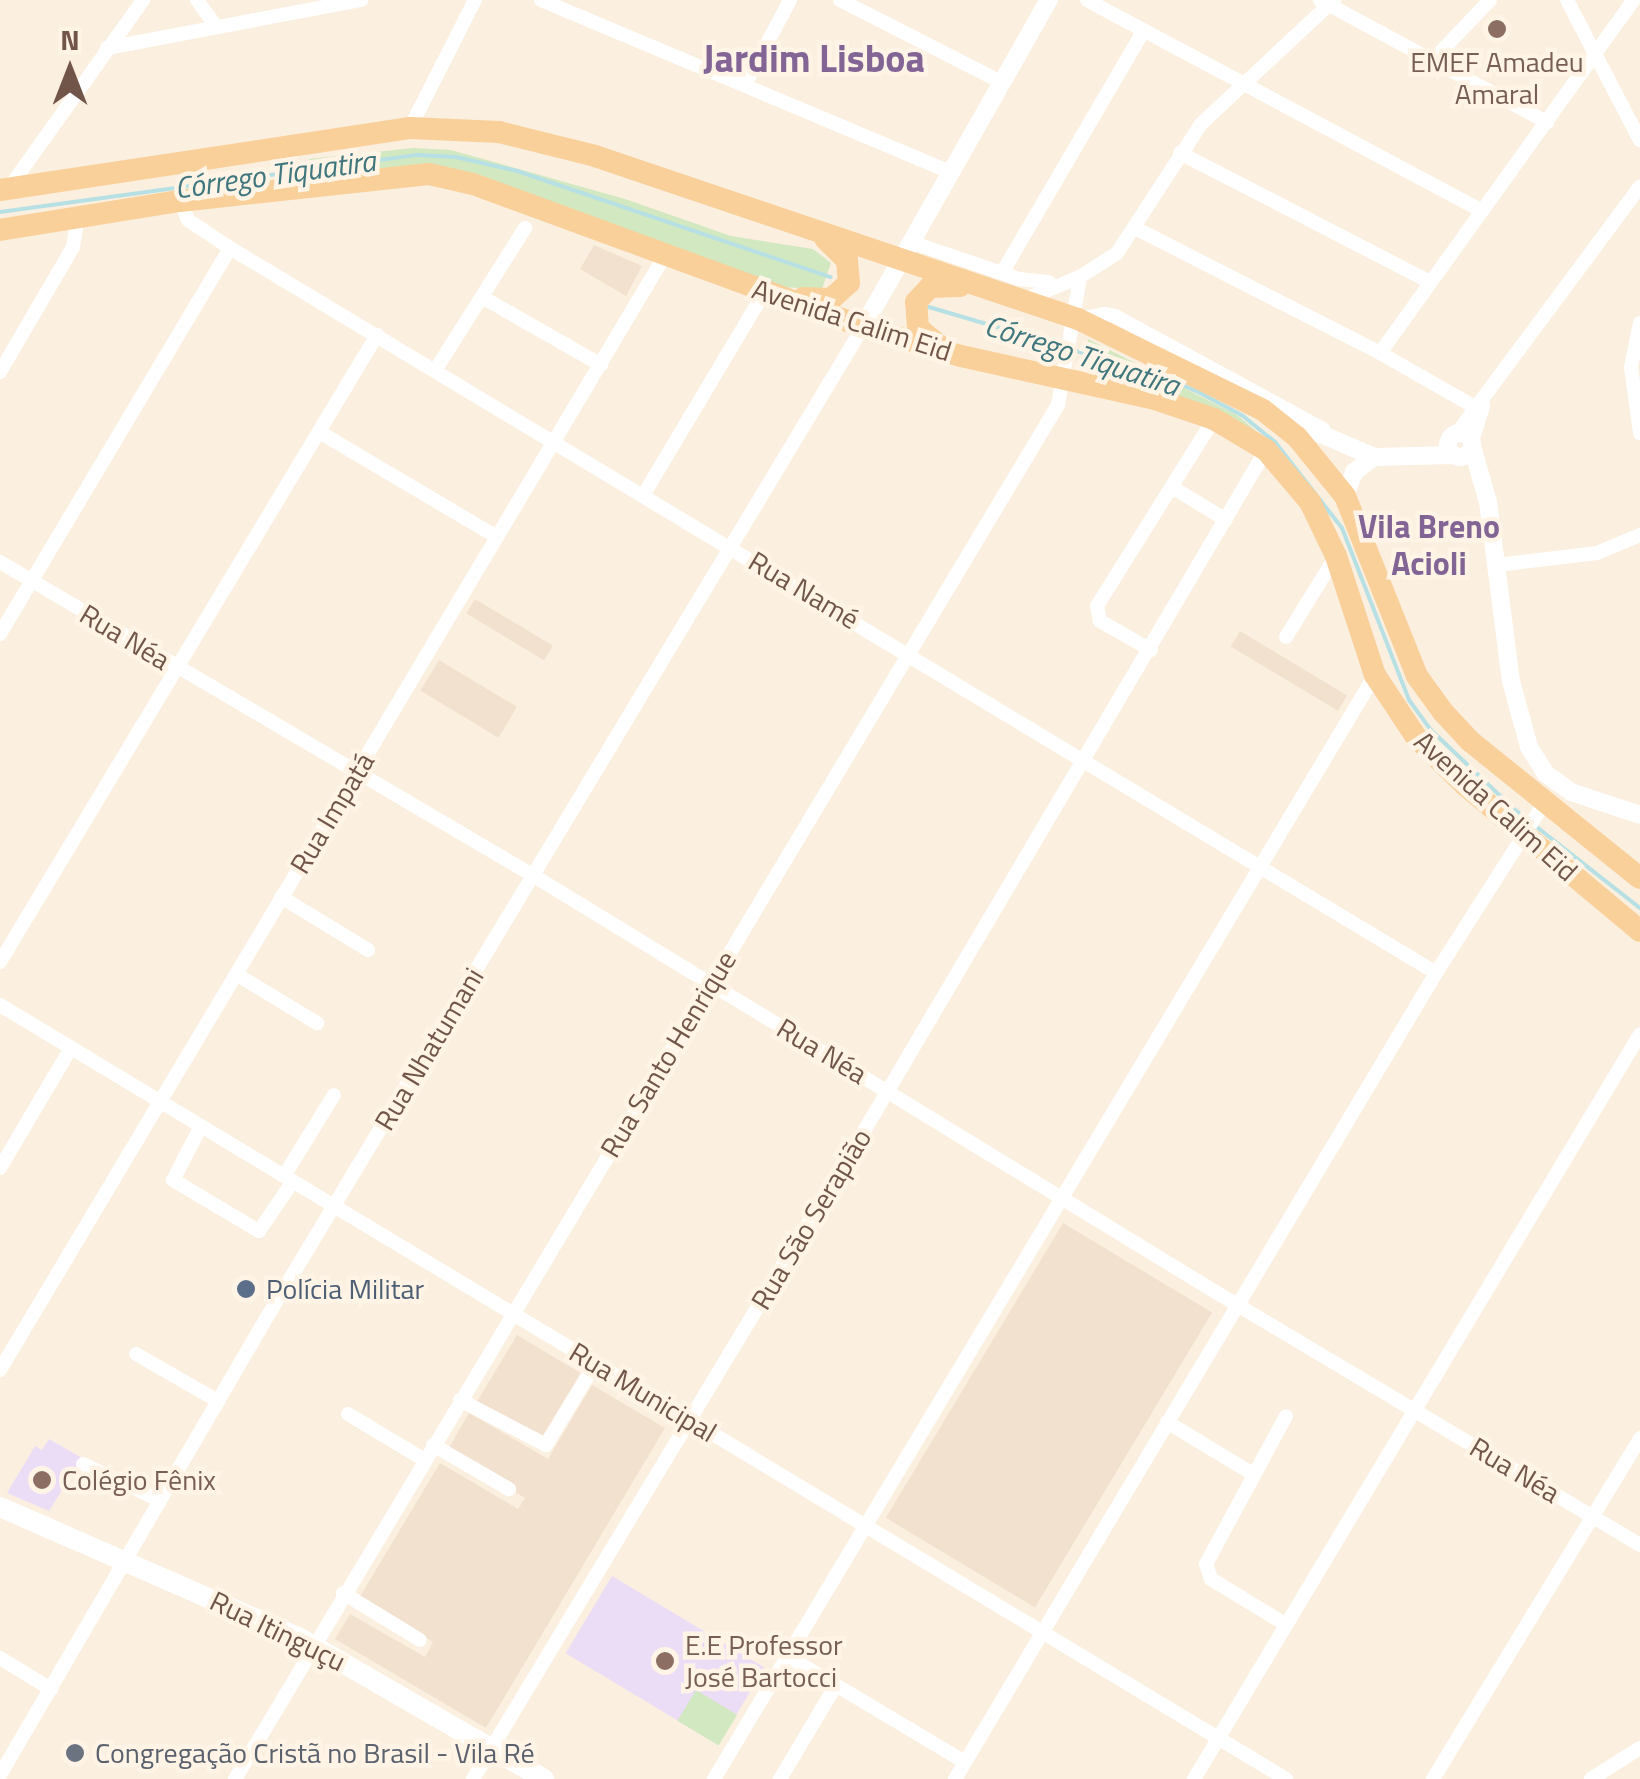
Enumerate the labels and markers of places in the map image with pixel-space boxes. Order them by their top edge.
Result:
marker: EMEF Amadeu Amaral [1486,18,1508,40]
place label: EMEF Amadeu Amaral [1410,45,1584,111]
place label: Polícia Militar [266,1272,424,1306]
marker: Polícia Militar [235,1278,257,1300]
place label: Colégio Fênix [62,1463,216,1497]
marker: Colégio Fênix [31,1469,53,1491]
place label: E.E Professor José Bartocci [685,1628,843,1694]
marker: E.E Professor José Bartocci [654,1650,676,1672]
place label: Congregação Cristã no Brasil - Vila Ré [95,1736,535,1770]
marker: Congregação Cristã no Brasil - Vila Ré [64,1742,86,1764]

